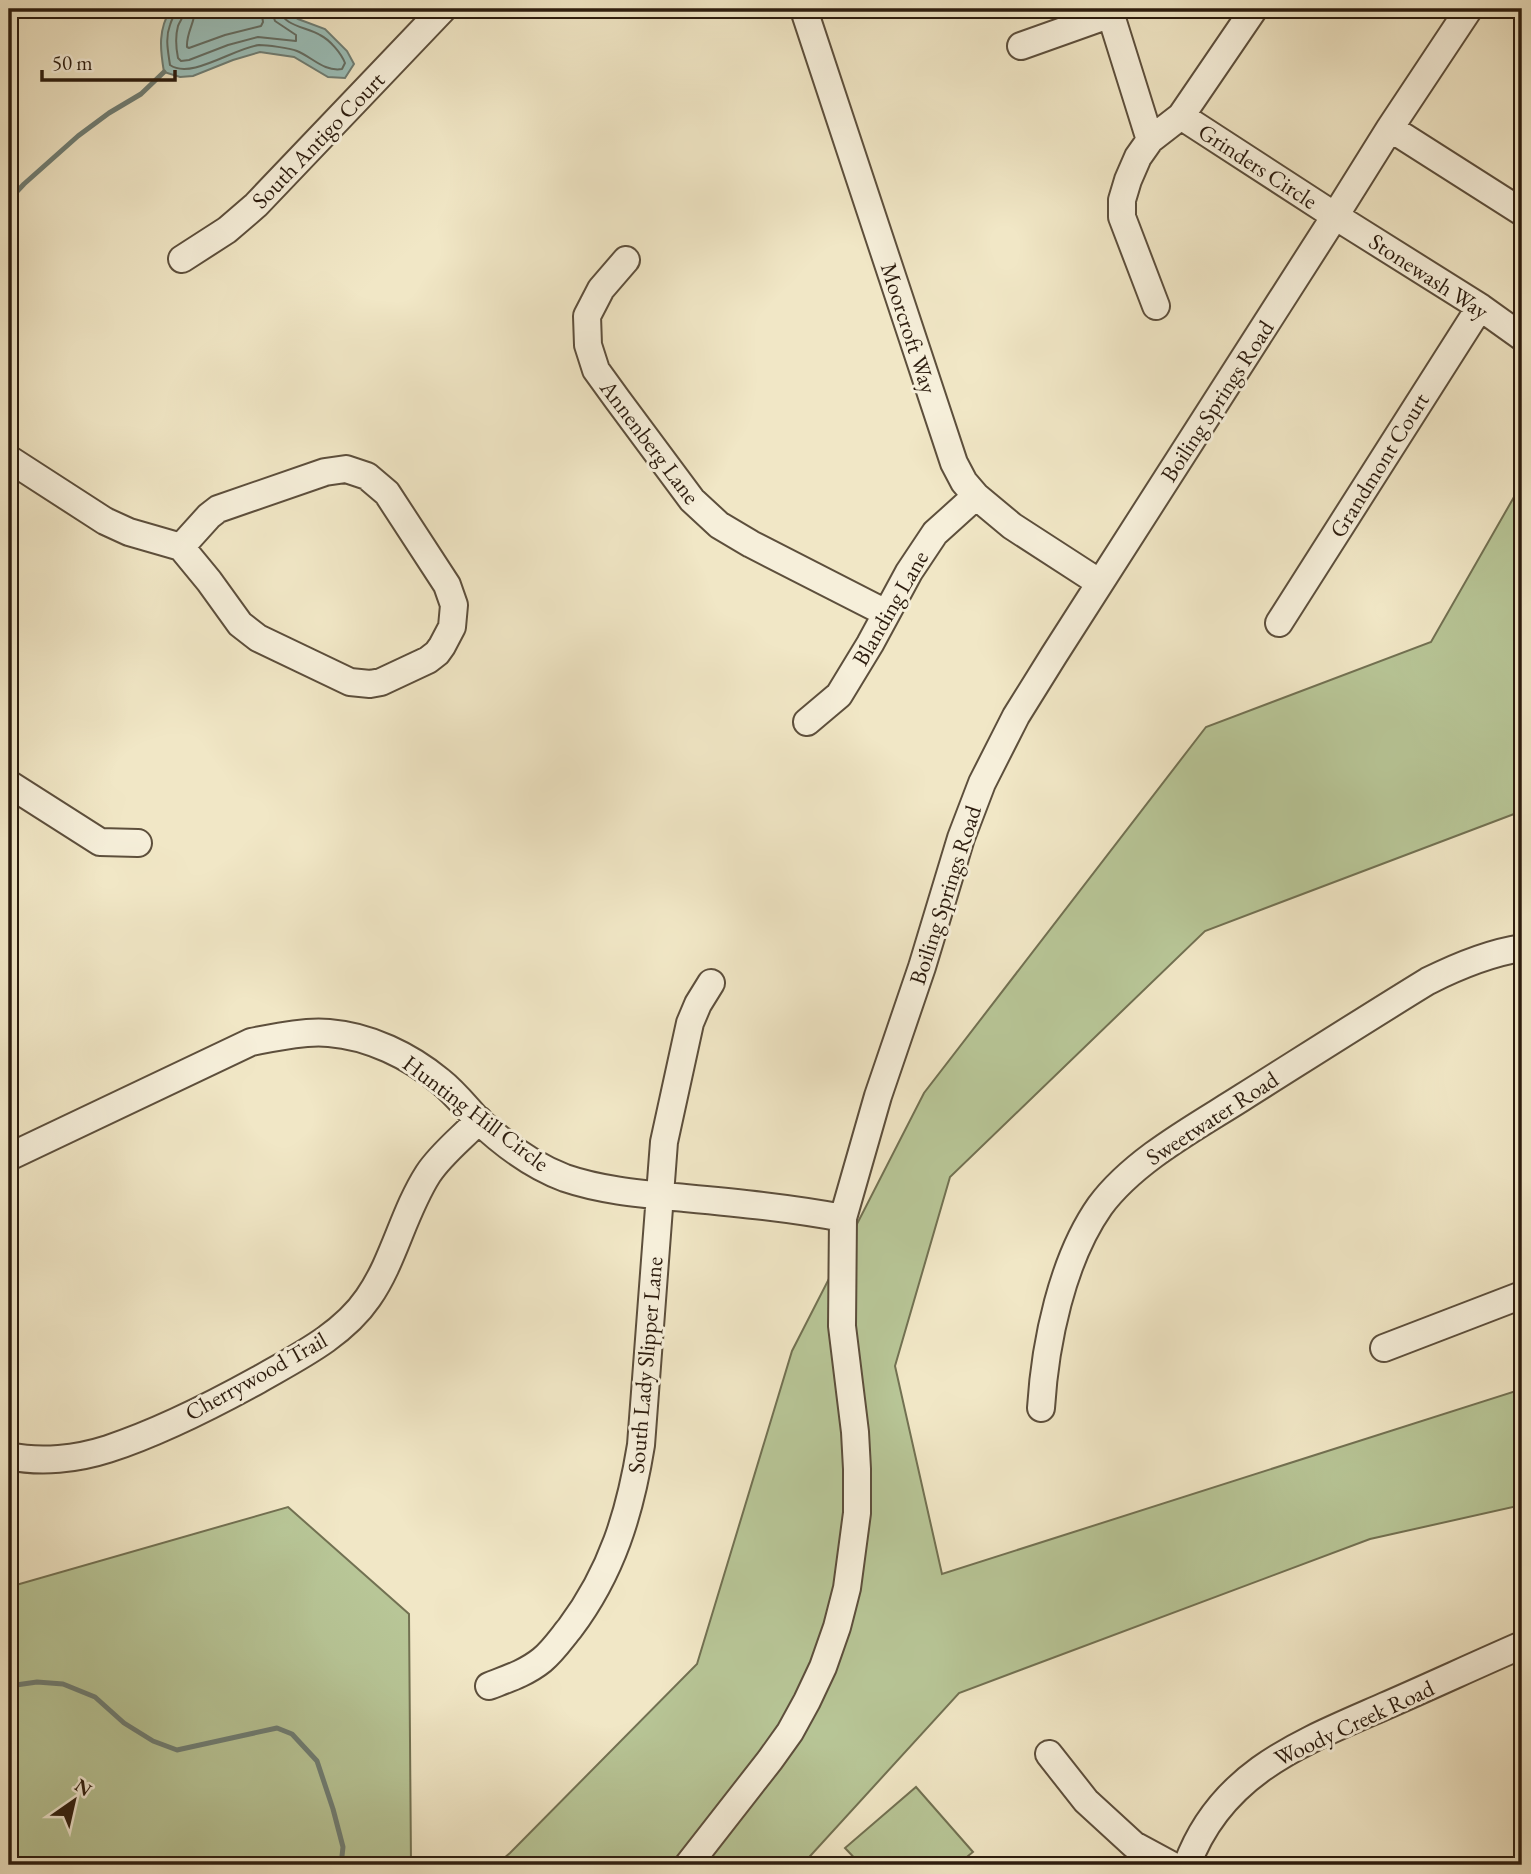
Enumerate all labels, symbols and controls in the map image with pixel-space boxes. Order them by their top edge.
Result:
scale bar [42,38,175,82]
text: 50 m [52,49,93,76]
street label: South Antigo Court [245,64,392,215]
street label: Grinders Circle [1193,116,1323,216]
street label: Stonewash Way [1364,226,1495,326]
street label: Moorcroft Way [874,259,945,398]
street label: Boiling Springs Road [1154,314,1281,487]
street label: Annenberg Lane [593,373,707,510]
street label: Grandmont Court [1322,386,1436,543]
street label: Blanding Lane [845,545,935,671]
street label: Boiling Springs Road [902,801,988,988]
street label: Hunting Hill Circle [397,1048,555,1178]
street label: Sweetwater Road [1140,1064,1284,1172]
street label: South Lady Slipper Lane [621,1255,669,1475]
street label: Cherrywood Trail [180,1324,333,1427]
street label: Woody Creek Road [1269,1673,1439,1773]
north arrow [38,1766,108,1836]
text: N [70,1773,97,1802]

